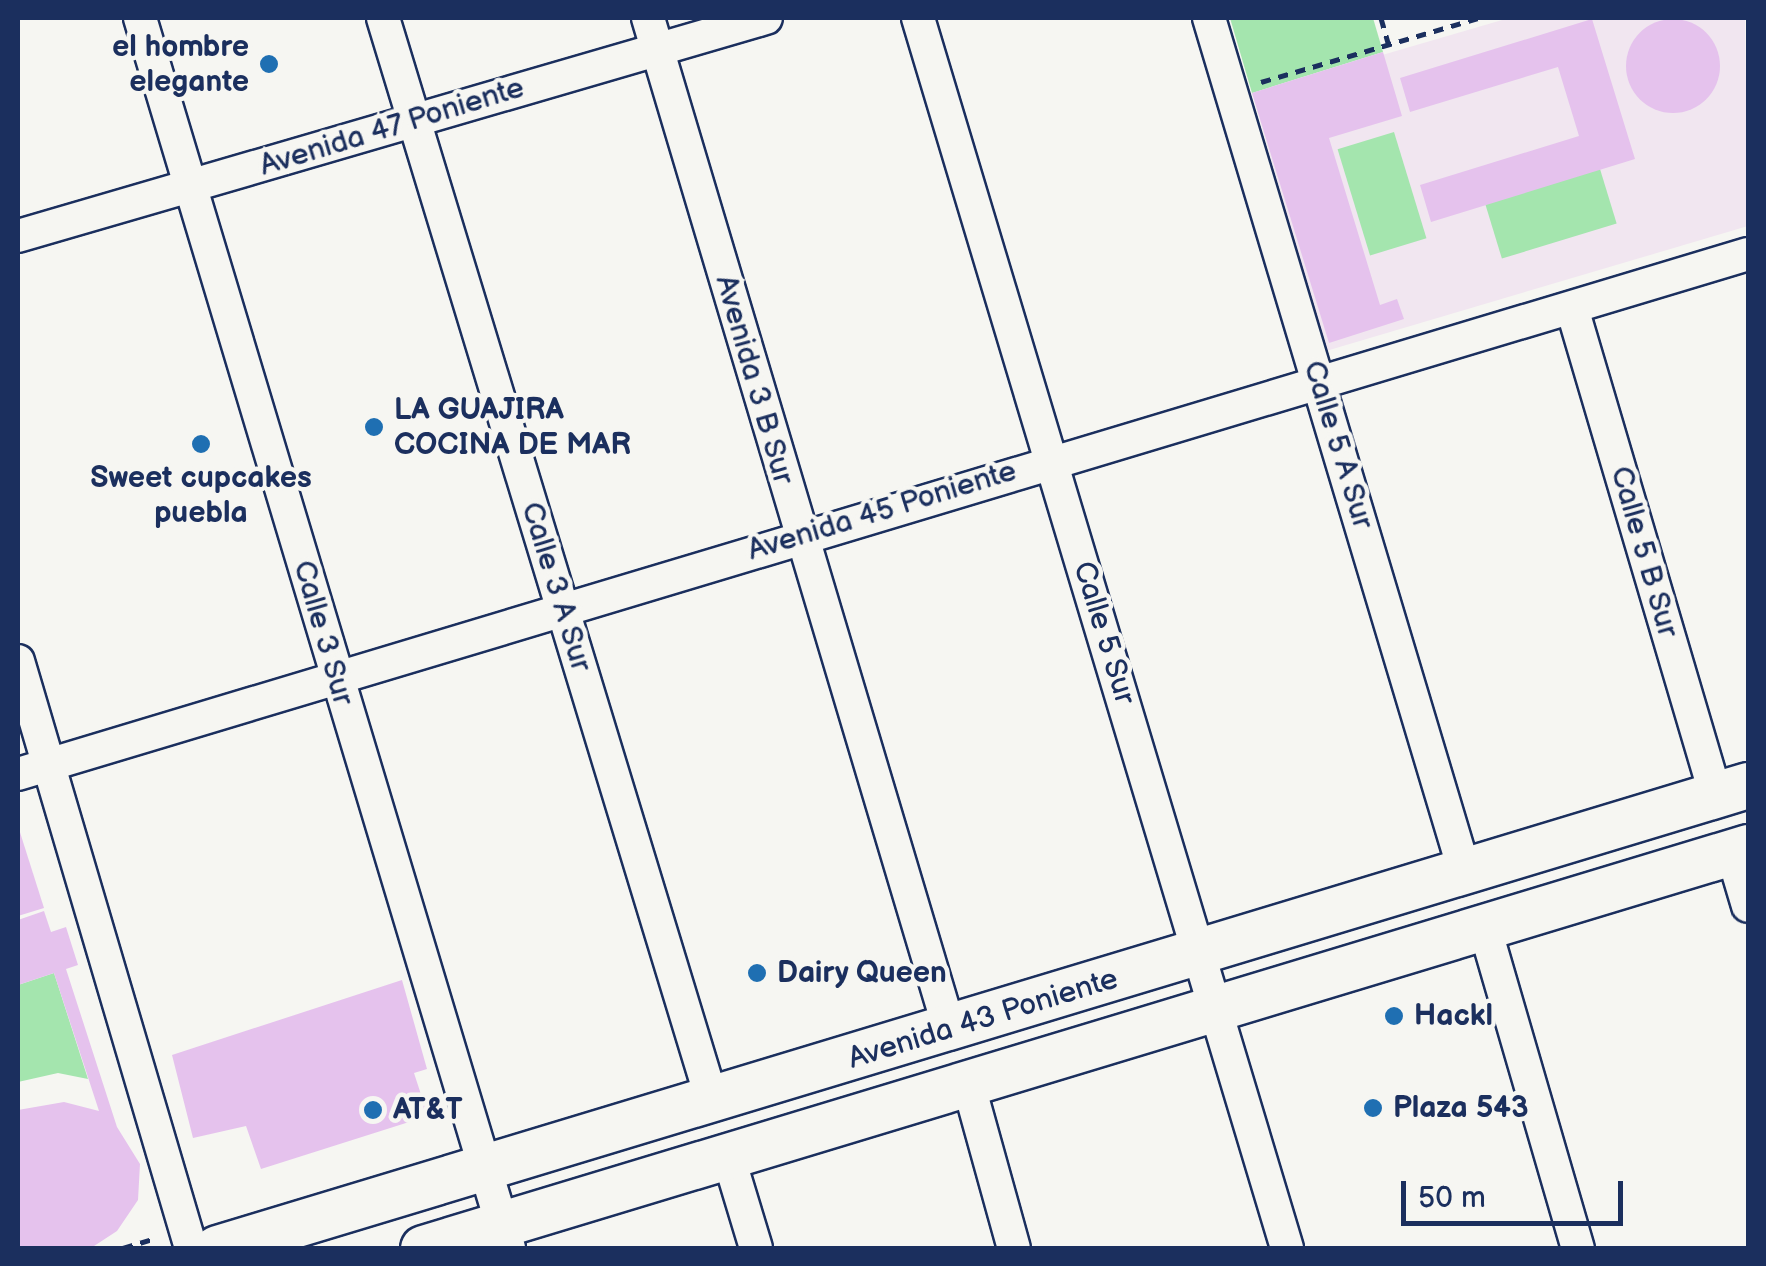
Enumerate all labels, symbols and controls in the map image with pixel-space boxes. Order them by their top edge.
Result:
place label: el hombre elegante [112,29,249,100]
marker: el hombre elegante [258,53,280,75]
street label: Avenida 47 Poniente [255,69,529,185]
street label: Avenida 3 B Sur [707,271,801,489]
street label: Calle 5 A Sur [1295,356,1381,534]
place label: LA GUAJIRA COCINA DE MAR [394,392,631,462]
marker: LA GUAJIRA COCINA DE MAR [363,416,385,438]
marker: Sweet cupcakes puebla [190,433,212,455]
street label: Avenida 45 Poniente [743,453,1021,569]
place label: Sweet cupcakes puebla [90,460,312,530]
street label: Calle 5 B Sur [1602,462,1686,642]
street label: Calle 3 A Sur [513,498,599,676]
street label: Calle 3 Sur [285,556,361,710]
street label: Calle 5 Sur [1065,557,1143,709]
place label: Dairy Queen [777,955,948,991]
street label: Avenida 43 Poniente [844,961,1122,1077]
marker: Dairy Queen [746,962,768,984]
place label: Hackl [1414,998,1493,1034]
marker: Hackl [1383,1005,1405,1027]
place label: Plaza 543 [1393,1090,1528,1126]
place label: AT&T [393,1092,463,1128]
marker: Plaza 543 [1362,1097,1384,1119]
marker: AT&T [362,1099,384,1121]
scale bar [1406,1161,1628,1223]
text: 50 m [1418,1180,1486,1216]

